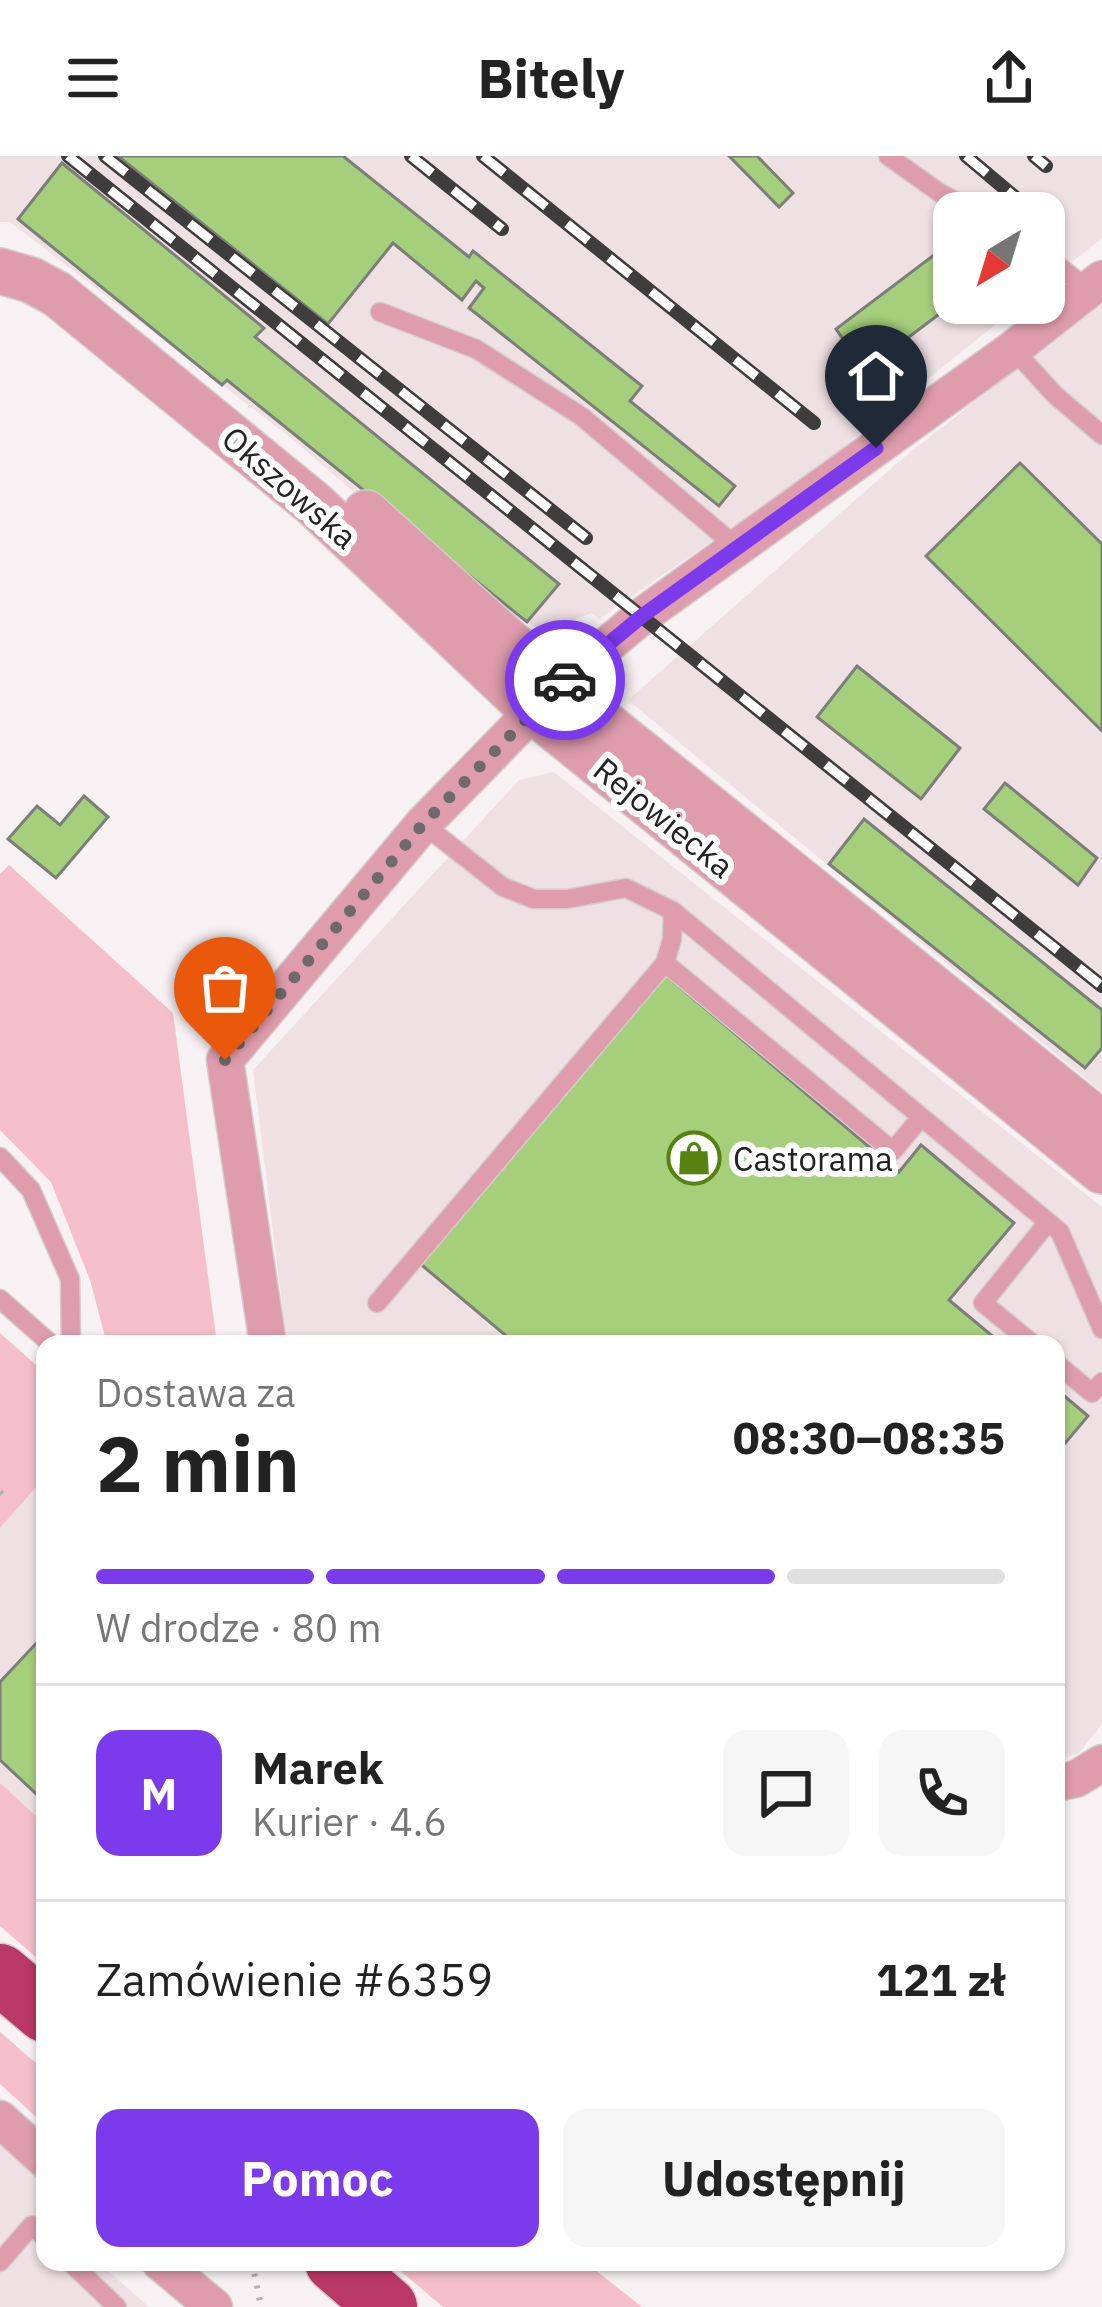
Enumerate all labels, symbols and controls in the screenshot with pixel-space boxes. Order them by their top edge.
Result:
text: Bitely [477,43,625,113]
icon: menu [60,45,126,111]
icon: share [976,45,1042,111]
north arrow [933,192,1065,324]
map controls [933,192,1065,324]
pin [825,325,927,448]
icon: home [843,343,909,409]
street label: Okszowska [213,416,367,558]
courier [505,620,625,740]
icon: car [532,647,598,713]
street label: Rejowiecka [585,747,743,887]
pin [174,937,276,1060]
icon: bag [192,955,258,1021]
shop icon: Castorama [666,1130,722,1186]
place label: Castorama [733,1137,893,1180]
text: Dostawa za [96,1367,296,1418]
text: 08:30–08:35 [733,1408,1005,1466]
text: 2 min [96,1412,300,1513]
text: W drodze · 80 m [96,1602,381,1653]
button: chat [723,1730,849,1856]
button: phone [879,1730,1005,1856]
text: Marek [252,1738,384,1796]
text: M [141,1764,177,1822]
text: Kurier · 4.6 [252,1796,447,1847]
text: Zamówienie #6359 [96,1950,493,2008]
text: 121 zł [876,1950,1005,2008]
button: Pomoc [96,2109,539,2247]
button: Udostępnij [563,2109,1005,2247]

